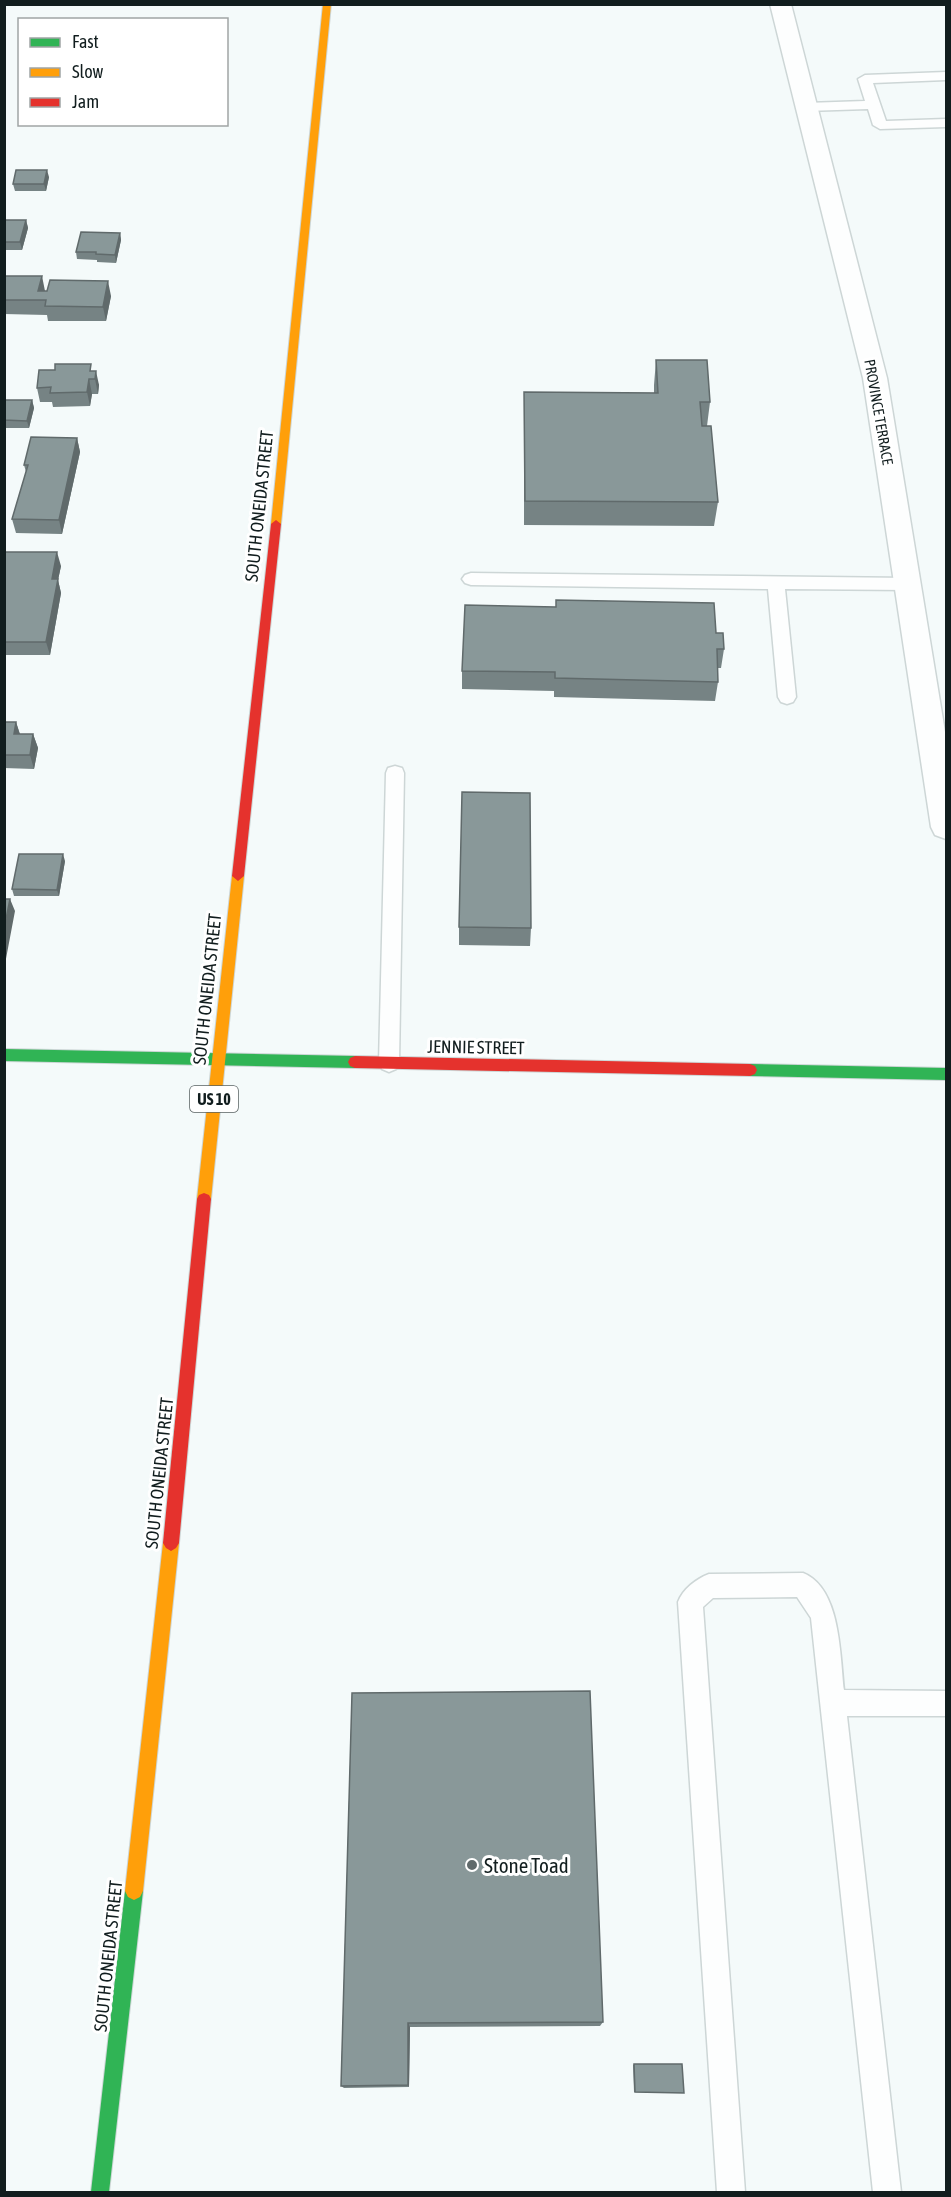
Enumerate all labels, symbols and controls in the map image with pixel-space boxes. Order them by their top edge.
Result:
legend [18,18,228,126]
text: Fast [72,31,99,52]
text: Slow [72,61,103,82]
text: Jam [72,91,99,112]
street label: PROVINCE TERRACE [861,358,897,467]
street label: SOUTH ONEIDA STREET [241,429,277,583]
street label: SOUTH ONEIDA STREET [189,912,225,1066]
street label: JENNIE STREET [427,1036,525,1058]
road number: US 10 [190,1086,238,1112]
street label: SOUTH ONEIDA STREET [141,1396,177,1550]
place label: Stone Toad [484,1853,569,1877]
marker: Stone Toad [465,1858,479,1872]
street label: SOUTH ONEIDA STREET [90,1879,126,2033]

